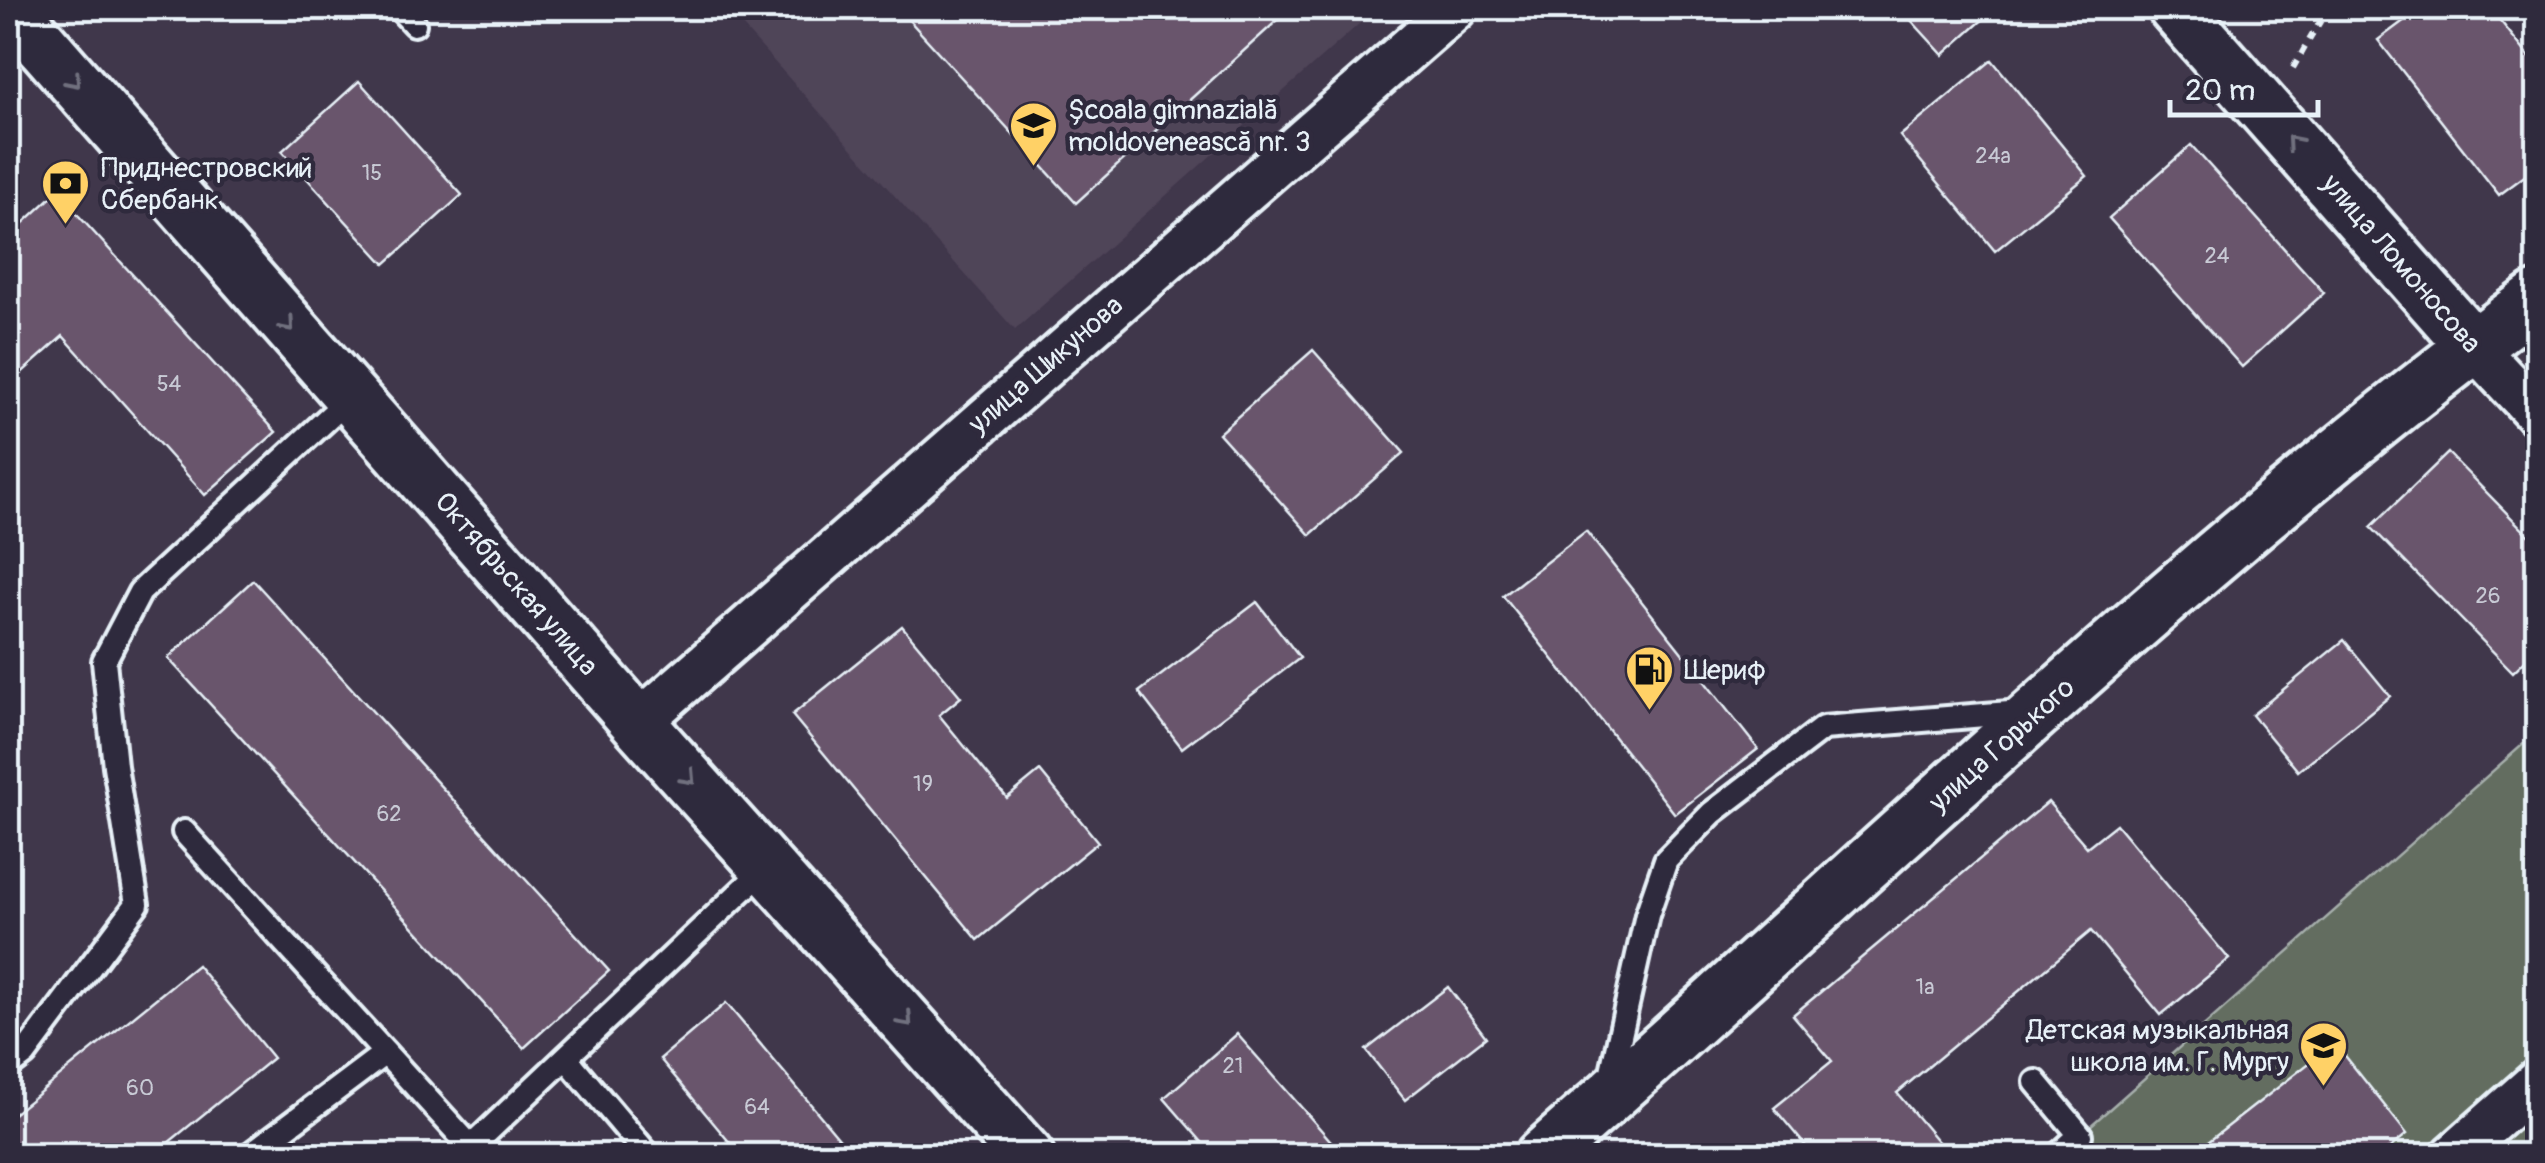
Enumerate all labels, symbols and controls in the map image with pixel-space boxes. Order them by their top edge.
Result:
scale bar [2170,55,2318,117]
one-way arrow [62,69,80,88]
text: 20 m [2185,72,2255,109]
place label: Școala gimnazială moldovenească nr. 3 [1068,93,1311,160]
school or university icon: Școala gimnazială moldovenească nr. 3 [1007,100,1059,168]
one-way arrow [2286,135,2304,153]
house number: 24а [1975,142,2011,170]
place label: Приднестровский Сбербанк [101,151,312,218]
bank icon: Приднестровский Сбербанк [40,158,92,226]
house number: 15 [362,159,382,187]
street label: улица Ломоносова [2313,166,2488,361]
house number: 24 [2204,242,2230,270]
street label: улица Шикунова [961,288,1130,442]
one-way arrow [277,313,295,332]
house number: 54 [157,370,182,398]
street label: Октябрьская улица [427,485,605,683]
house number: 26 [2475,582,2501,610]
fuel station icon: Шериф [1623,644,1675,712]
place label: Шериф [1684,653,1766,688]
street label: улица Горького [1921,670,2082,820]
one-way arrow [677,767,695,785]
house number: 19 [913,770,933,798]
house number: 62 [376,800,402,828]
house number: 1а [1916,973,1934,1001]
one-way arrow [895,1008,913,1027]
place label: Детская музыкальная школа им. Г. Мургу [2025,1013,2289,1080]
school or university icon: Детская музыкальная школа им. Г. Мургу [2298,1020,2350,1088]
house number: 21 [1223,1052,1243,1080]
house number: 60 [126,1074,154,1102]
house number: 64 [744,1093,770,1121]

